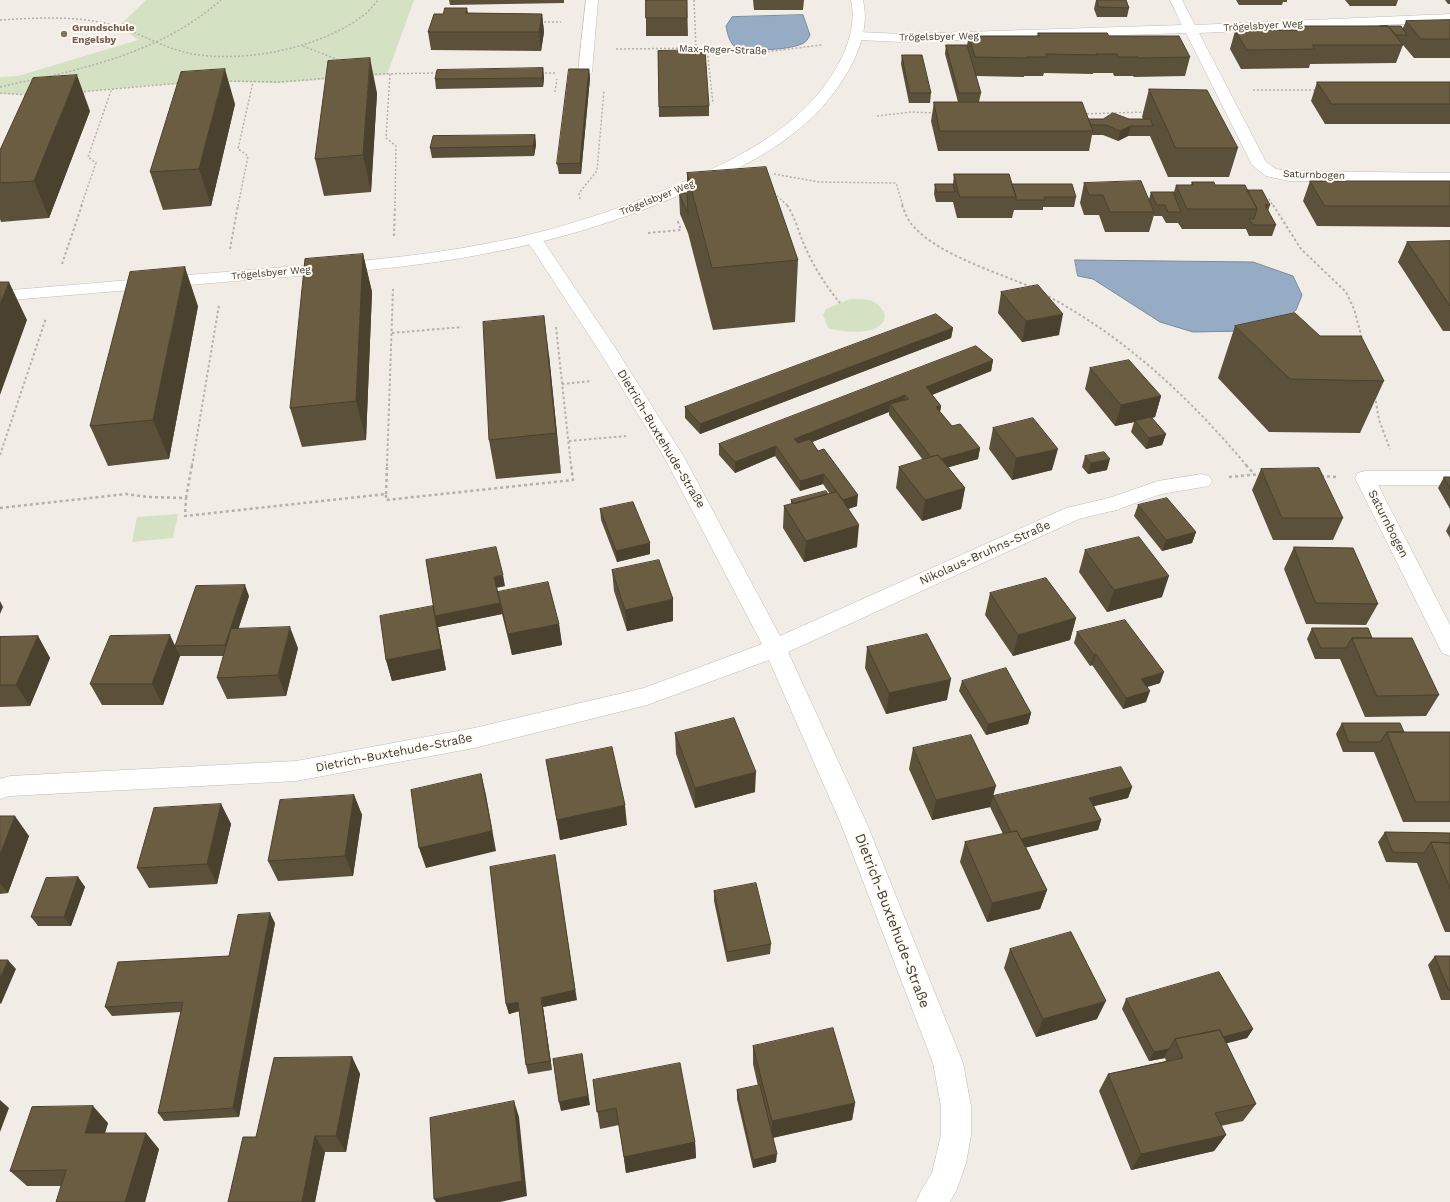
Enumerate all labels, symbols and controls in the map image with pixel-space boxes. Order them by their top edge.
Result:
street label: Trögelsbyer Weg [1223,18,1303,34]
place label: Grundschule Engelsby [72,22,135,46]
marker: Grundschule Engelsby [59,29,69,39]
street label: Trögelsbyer Weg [899,30,979,44]
street label: Max-Reger-Straße [679,42,767,58]
street label: Saturnbogen [1283,168,1345,182]
street label: Trögelsbyer Weg [618,178,696,218]
street label: Trögelsbyer Weg [231,264,311,282]
street label: Dietrich-Buxtehude-Straße [614,367,708,511]
street label: Saturnbogen [1365,488,1411,560]
street label: Nikolaus-Bruhns-Straße [917,518,1053,588]
street label: Dietrich-Buxtehude-Straße [314,731,474,775]
street label: Dietrich-Buxtehude-Straße [851,831,933,1011]

